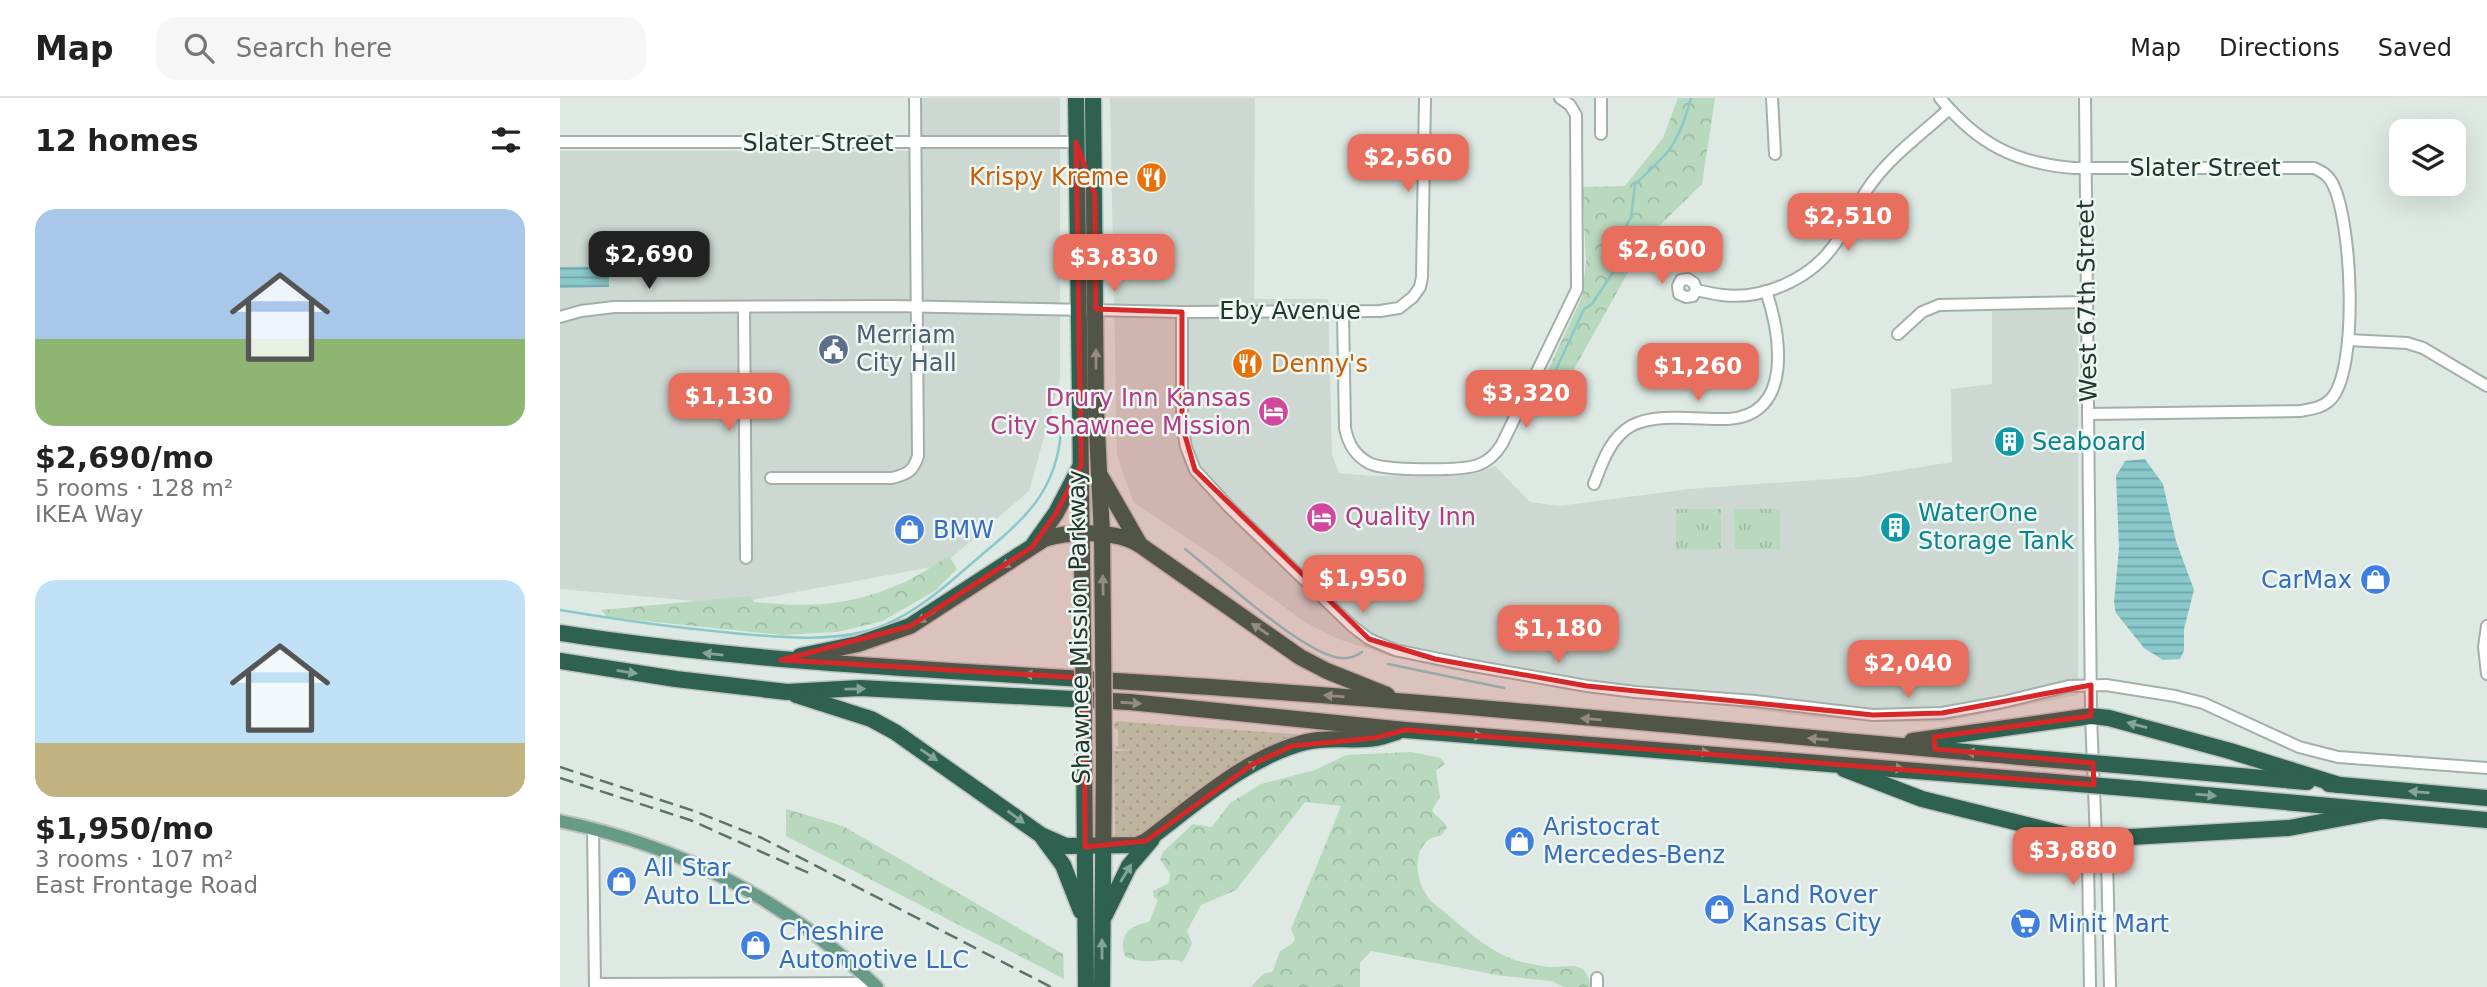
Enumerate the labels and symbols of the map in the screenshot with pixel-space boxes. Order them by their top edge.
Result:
street label: Slater Street [742,129,894,157]
pin: $2,560 [1351,134,1465,194]
street label: Slater Street [2129,154,2281,182]
restaurant icon: Krispy Kreme [1135,160,1169,194]
place label: Krispy Kreme [969,163,1129,191]
pin: $2,510 [1791,194,1905,253]
street label: West 67th Street [2071,200,2103,402]
pin: $2,600 [1605,226,1719,286]
pin: $2,690 [592,232,706,291]
pin: $3,830 [1057,234,1171,294]
street label: Eby Avenue [1219,297,1361,325]
place label: Merriam City Hall [856,321,957,377]
public building icon: Merriam City Hall [816,332,850,366]
pin: $1,260 [1641,344,1755,403]
restaurant icon: Denny's [1231,347,1265,381]
one-way arrow [1090,348,1102,370]
place label: Denny's [1271,350,1368,378]
pin: $3,320 [1469,370,1583,430]
pin: $1,130 [672,374,786,433]
place label: Drury Inn Kansas City Shawnee Mission [990,384,1251,440]
hotel icon: Drury Inn Kansas City Shawnee Mission [1257,395,1291,429]
building icon: Seaboard [1992,425,2026,459]
place label: Seaboard [2032,428,2146,456]
street label: Shawnee Mission Parkway [1062,470,1096,784]
place label: WaterOne Storage Tank [1918,499,2074,555]
hotel icon: Quality Inn [1305,500,1339,534]
place label: Quality Inn [1345,503,1476,531]
building icon: WaterOne Storage Tank [1878,510,1912,544]
shop icon: BMW [893,513,927,547]
place label: BMW [933,516,994,544]
one-way arrow [1000,556,1020,569]
pin: $1,950 [1306,556,1420,615]
shop icon: CarMax [2358,563,2392,597]
place label: CarMax [2261,566,2352,594]
one-way arrow [1097,574,1108,596]
pin: $1,180 [1501,606,1615,665]
one-way arrow [917,610,936,623]
one-way arrow [1250,623,1270,636]
pin: $2,040 [1851,640,1965,700]
one-way arrow [702,648,724,659]
one-way arrow [616,667,638,678]
one-way arrow [1022,670,1044,681]
one-way arrow [845,683,867,695]
one-way arrow [1323,690,1345,701]
one-way arrow [1121,698,1143,709]
one-way arrow [1580,713,1602,724]
one-way arrow [2126,719,2148,730]
one-way arrow [1463,730,1485,741]
one-way arrow [1807,733,1829,744]
one-way arrow [1689,747,1711,758]
one-way arrow [1965,747,1987,758]
one-way arrow [919,748,938,761]
one-way arrow [1239,761,1258,774]
one-way arrow [1883,763,1905,774]
one-way arrow [2408,786,2430,797]
one-way arrow [2195,790,2217,801]
one-way arrow [1006,810,1025,824]
place label: Aristocrat Mercedes-Benz [1543,813,1725,869]
shop icon: Aristocrat Mercedes-Benz [1503,824,1537,858]
pin: $3,880 [2016,828,2130,887]
place label: All Star Auto LLC [644,854,751,910]
one-way arrow [1120,863,1133,883]
shop icon: All Star Auto LLC [604,865,638,899]
place label: Land Rover Kansas City [1742,881,1882,937]
shop icon: Land Rover Kansas City [1702,892,1736,926]
supermarket icon: Minit Mart [2008,907,2042,941]
place label: Minit Mart [2048,910,2169,938]
place label: Cheshire Automotive LLC [779,918,969,974]
shop icon: Cheshire Automotive LLC [739,929,773,963]
one-way arrow [1096,937,1108,959]

